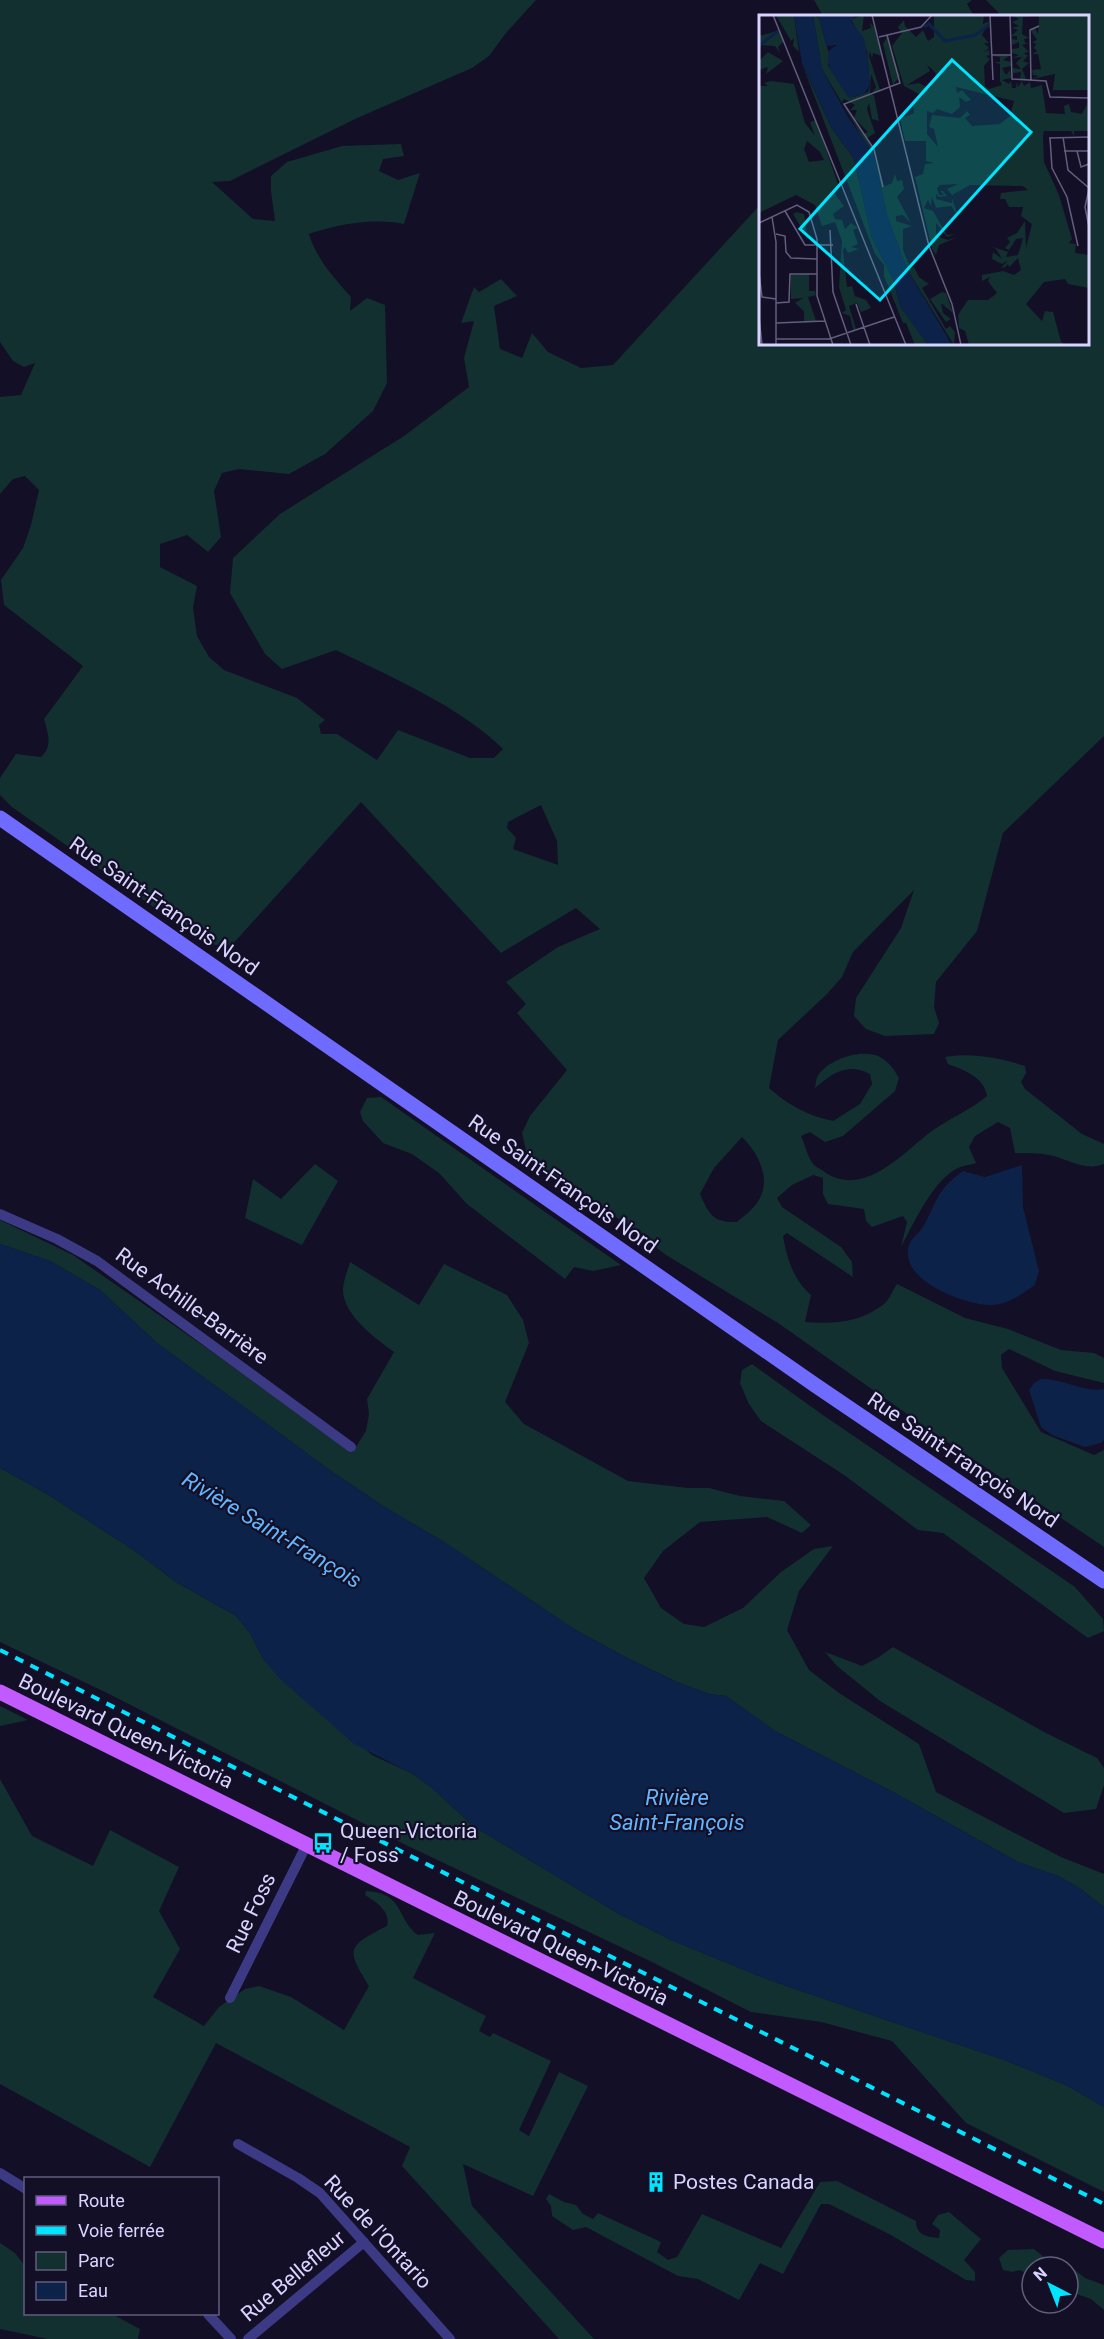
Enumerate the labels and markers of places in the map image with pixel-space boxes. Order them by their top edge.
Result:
place label: Queen-Victoria / Foss [340,1819,477,1867]
bus stop icon: Queen-Victoria / Foss [311,1831,335,1855]
building icon: Postes Canada [644,2170,668,2194]
place label: Postes Canada [673,2170,814,2194]

